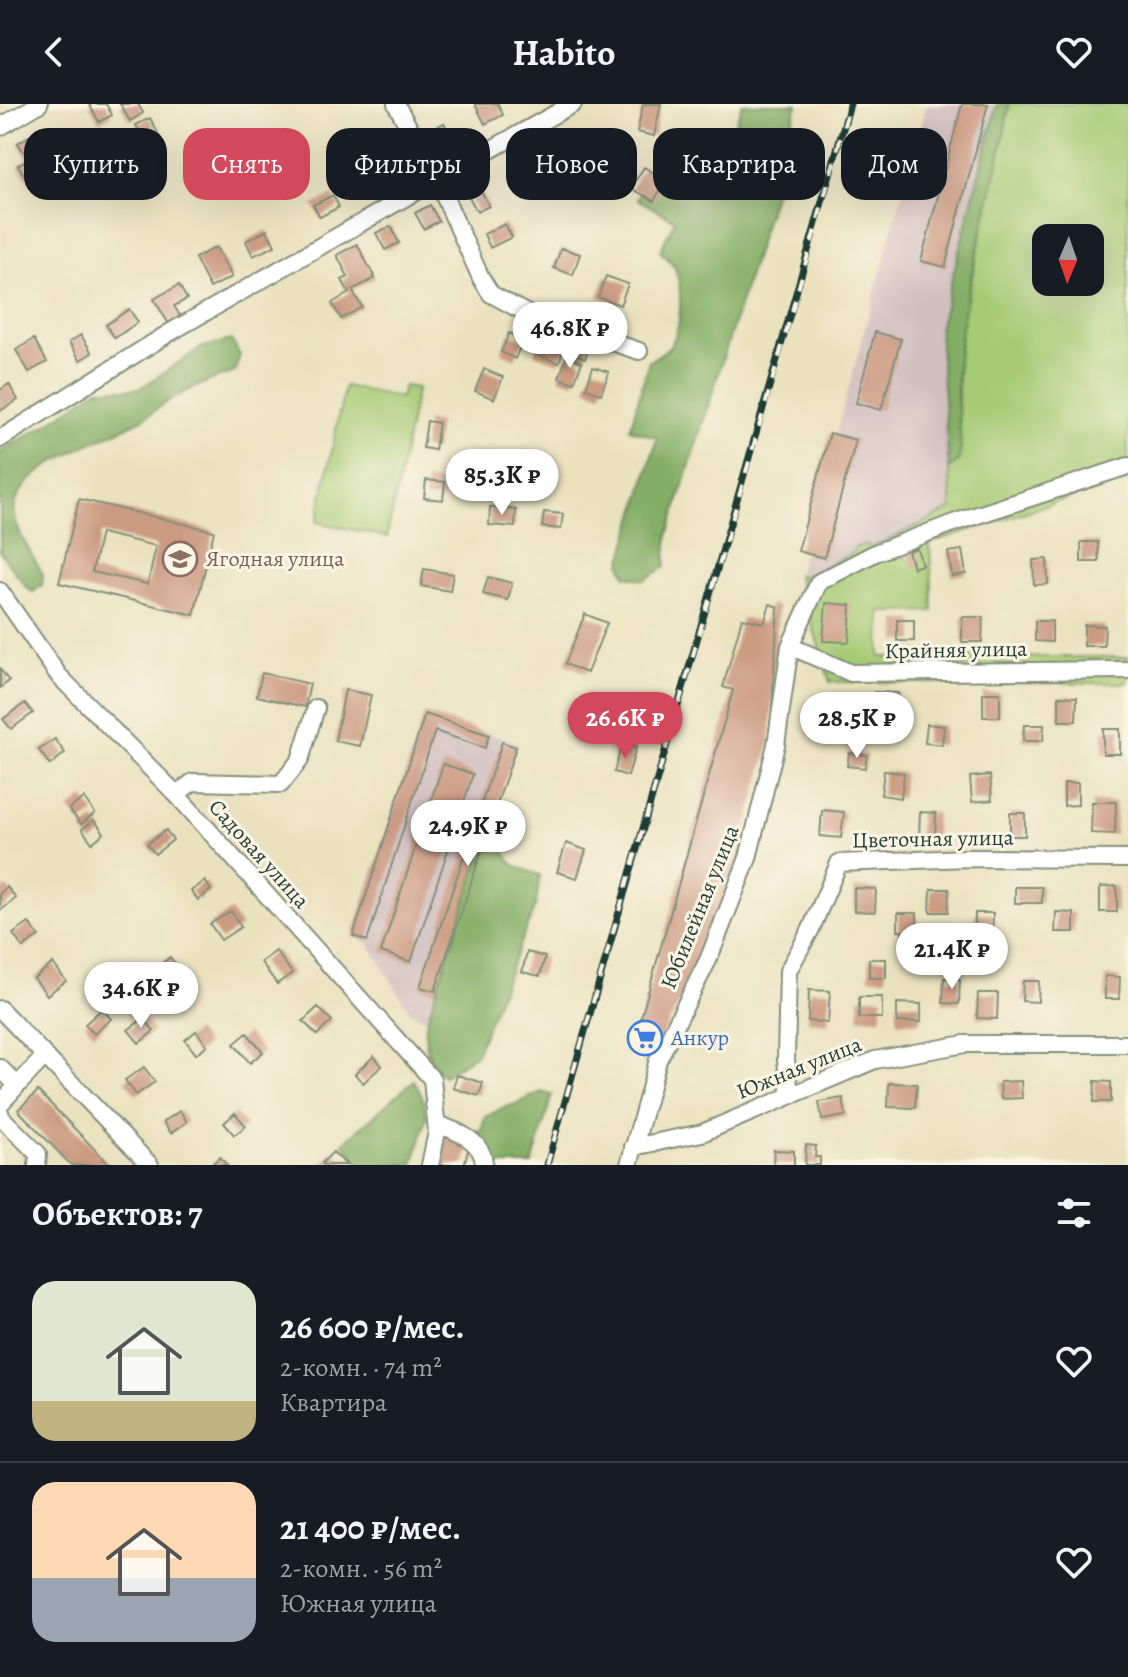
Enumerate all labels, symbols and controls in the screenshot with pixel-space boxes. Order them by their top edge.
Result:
text: Habito [512,28,616,77]
icon: back [32,30,76,74]
icon: heart [1052,30,1096,74]
chip: Купить [24,128,167,200]
chip: Снять [183,128,310,200]
chip: Фильтры [326,128,490,200]
chip: Новое [506,128,637,200]
chip: Квартира [653,128,825,200]
chip: Дом [841,128,947,200]
north arrow [1032,224,1104,296]
map controls [1032,224,1104,296]
pin: 46.8K ₽ [496,302,644,370]
text: 46.8K ₽ [531,310,609,345]
pin: 85.3K ₽ [428,449,576,517]
text: 85.3K ₽ [464,457,540,492]
school or university icon: Ягодная улица [161,540,199,578]
place label: Ягодная улица [206,544,345,574]
street label: Крайняя улица [884,634,1028,666]
pin: 26.6K ₽ [551,692,699,760]
pin: 28.5K ₽ [783,692,931,760]
text: 26.6K ₽ [586,700,664,735]
text: 28.5K ₽ [818,700,896,735]
street label: Садовая улица [202,793,317,916]
pin: 24.9K ₽ [394,800,542,868]
text: 24.9K ₽ [429,808,507,843]
street label: Юбилейная улица [653,820,747,993]
street label: Цветочная улица [852,823,1015,855]
pin: 21.4K ₽ [878,923,1026,991]
text: 21.4K ₽ [914,931,990,966]
pin: 34.6K ₽ [67,962,215,1030]
text: 34.6K ₽ [102,970,180,1005]
supermarket icon: Анкур [626,1019,664,1057]
place label: Анкур [670,1023,729,1053]
street label: Южная улица [732,1029,867,1107]
text: Объектов: 7 [32,1190,203,1237]
icon: filters [1052,1191,1096,1235]
text: 26 600 ₽/мес. [280,1303,465,1350]
icon: home [96,1313,192,1409]
icon: heart [1052,1339,1096,1383]
text: 2-комн. · 74 m² [280,1350,442,1385]
text: Квартира [280,1385,387,1420]
text: 21 400 ₽/мес. [280,1504,461,1551]
icon: home [96,1514,192,1610]
icon: heart [1052,1540,1096,1584]
text: 2-комн. · 56 m² [280,1551,442,1586]
text: Южная улица [280,1586,437,1621]

